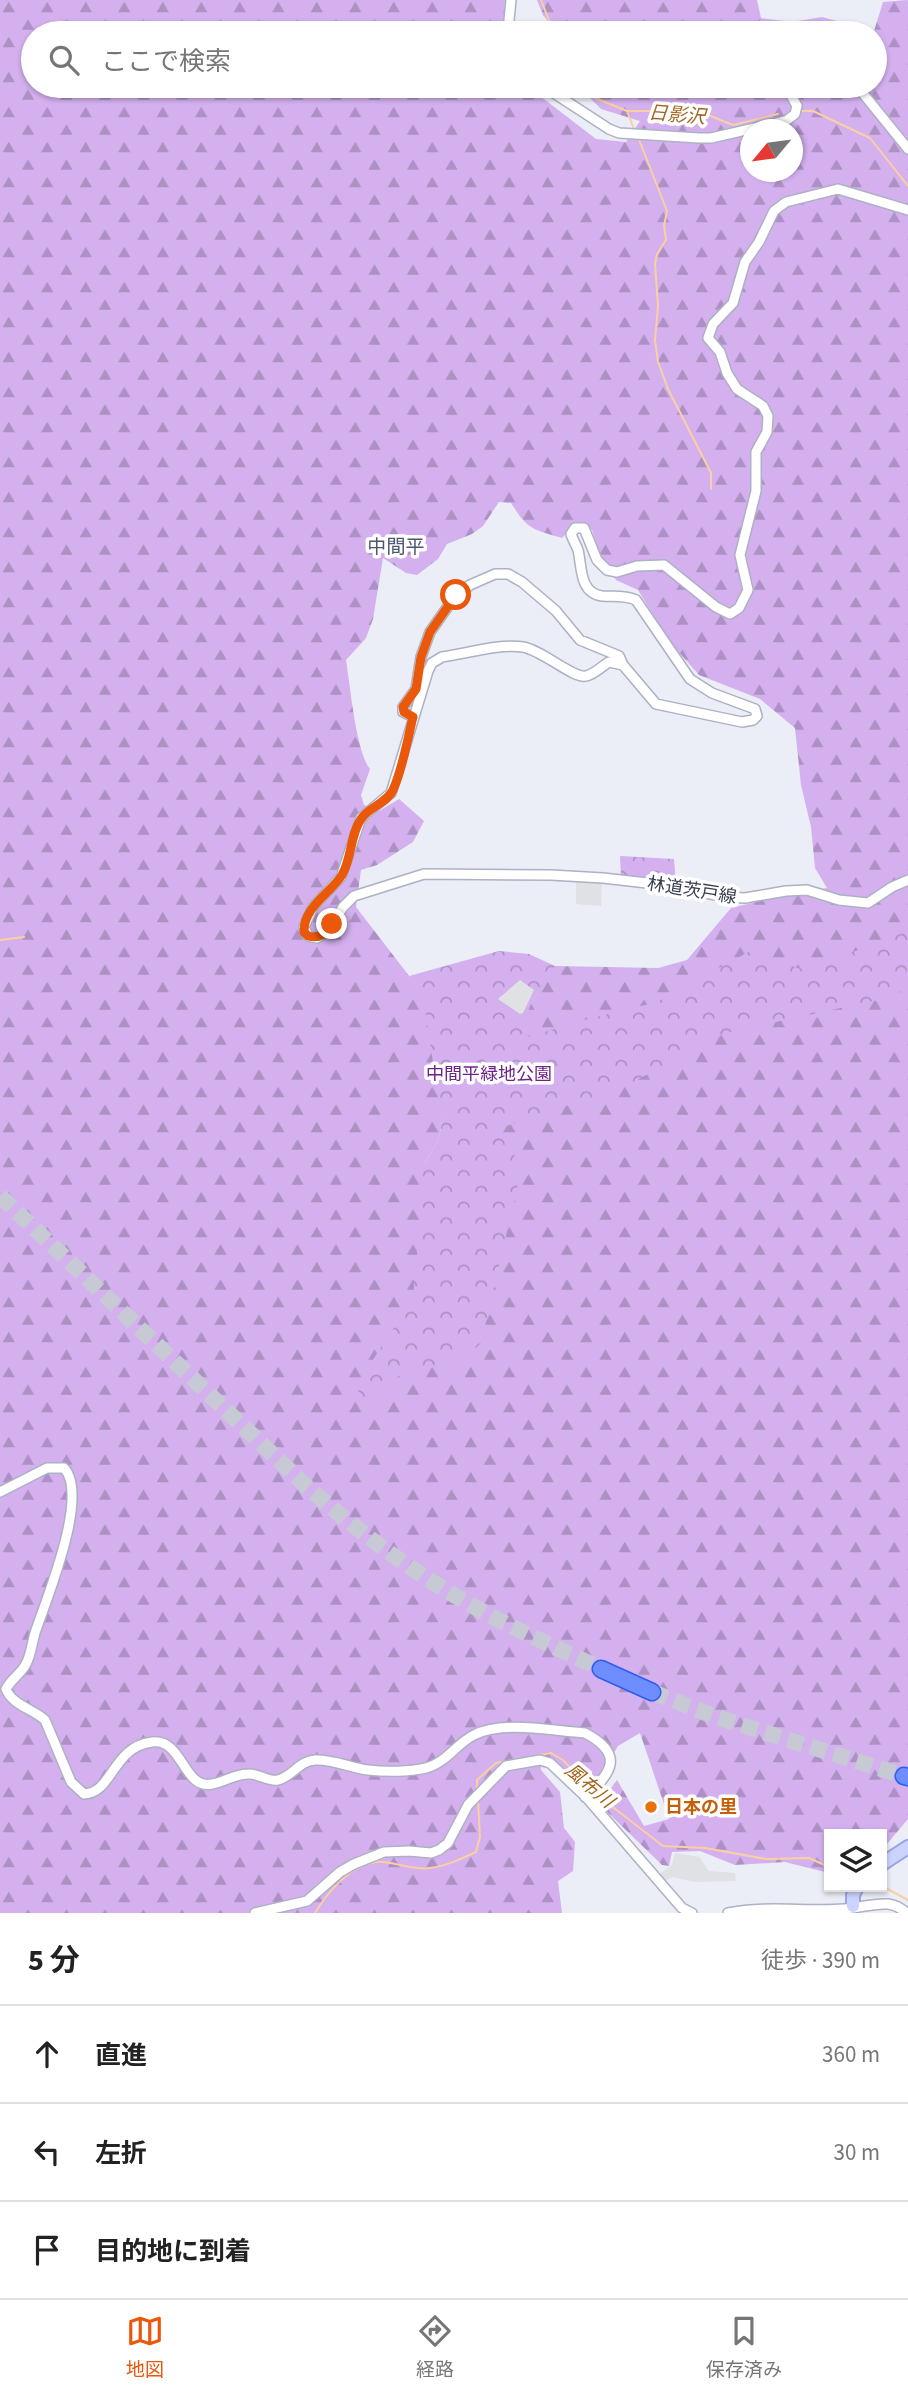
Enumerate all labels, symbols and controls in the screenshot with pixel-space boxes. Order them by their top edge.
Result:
search box [21,21,887,98]
icon: search [45,41,83,79]
text: ここで検索 [101,43,231,80]
water label: 日影沢 [647,100,709,132]
north arrow [740,119,803,182]
district label: 中間平 [367,534,425,561]
route start [440,579,471,610]
street label: 林道茨戸線 [646,871,738,910]
route end [316,908,347,939]
park label: 中間平緑地公園 [426,1062,552,1087]
water label: 風布川 [559,1757,621,1816]
place label: 日本の里 [665,1795,737,1820]
marker: 日本の里 [643,1799,659,1815]
map controls [824,1829,887,1892]
button: layers [824,1829,887,1892]
text: 5 分 [28,1939,80,1982]
text: 徒歩 · 390 m [761,1944,880,1977]
icon: ahead [28,2035,66,2073]
text: 直進 [95,2037,147,2074]
text: 360 m [822,2038,880,2071]
icon: left [28,2133,66,2171]
text: 左折 [95,2135,147,2172]
text: 30 m [833,2136,880,2169]
icon: arrive [28,2231,66,2269]
text: 目的地に到着 [95,2233,251,2270]
tab: 地図 [126,2312,164,2384]
tab: 経路 [416,2312,454,2384]
tab: 保存済み [706,2312,782,2384]

